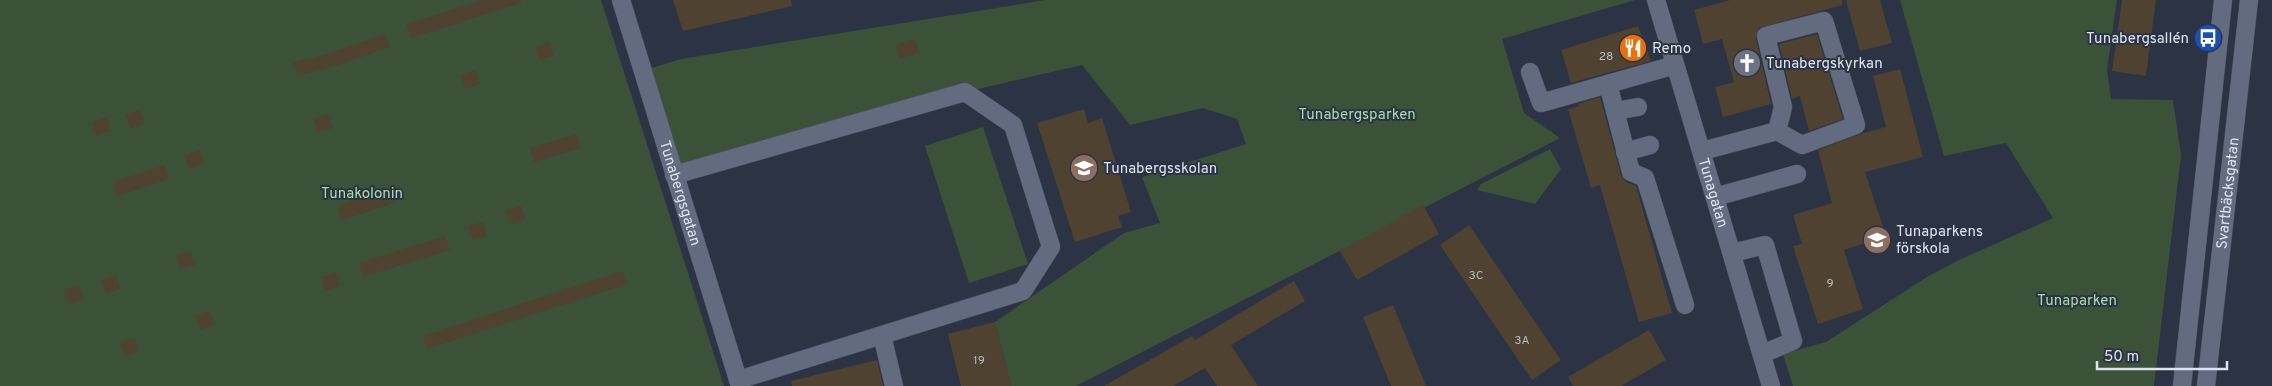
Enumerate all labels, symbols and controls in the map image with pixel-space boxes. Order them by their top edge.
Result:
bus stop icon: Tunabergsallén [2193,23,2223,53]
place label: Tunabergsallén [2086,30,2189,49]
restaurant icon: Remo [1618,33,1648,63]
place label: Remo [1652,40,1691,59]
church icon: Tunabergskyrkan [1732,48,1762,78]
house number: 28 [1599,49,1613,65]
place label: Tunabergskyrkan [1766,55,1883,74]
park label: Tunabergsparken [1298,106,1416,125]
street label: Svartbäcksgatan [2213,136,2245,250]
street label: Tunabergsgatan [654,139,704,248]
school or university icon: Tunabergsskolan [1069,153,1099,183]
street label: Tunagatan [1693,156,1731,230]
place label: Tunabergsskolan [1103,160,1217,179]
park label: Tunakolonin [321,185,403,204]
place label: Tunaparkens förskola [1896,223,1983,259]
school or university icon: Tunaparkens förskola [1862,225,1892,255]
house number: 3C [1469,268,1484,284]
house number: 9 [1826,276,1834,292]
park label: Tunaparken [2037,292,2117,311]
house number: 3A [1514,333,1530,349]
scale bar [2097,338,2227,370]
text: 50 m [2104,348,2139,367]
house number: 19 [973,353,985,369]

